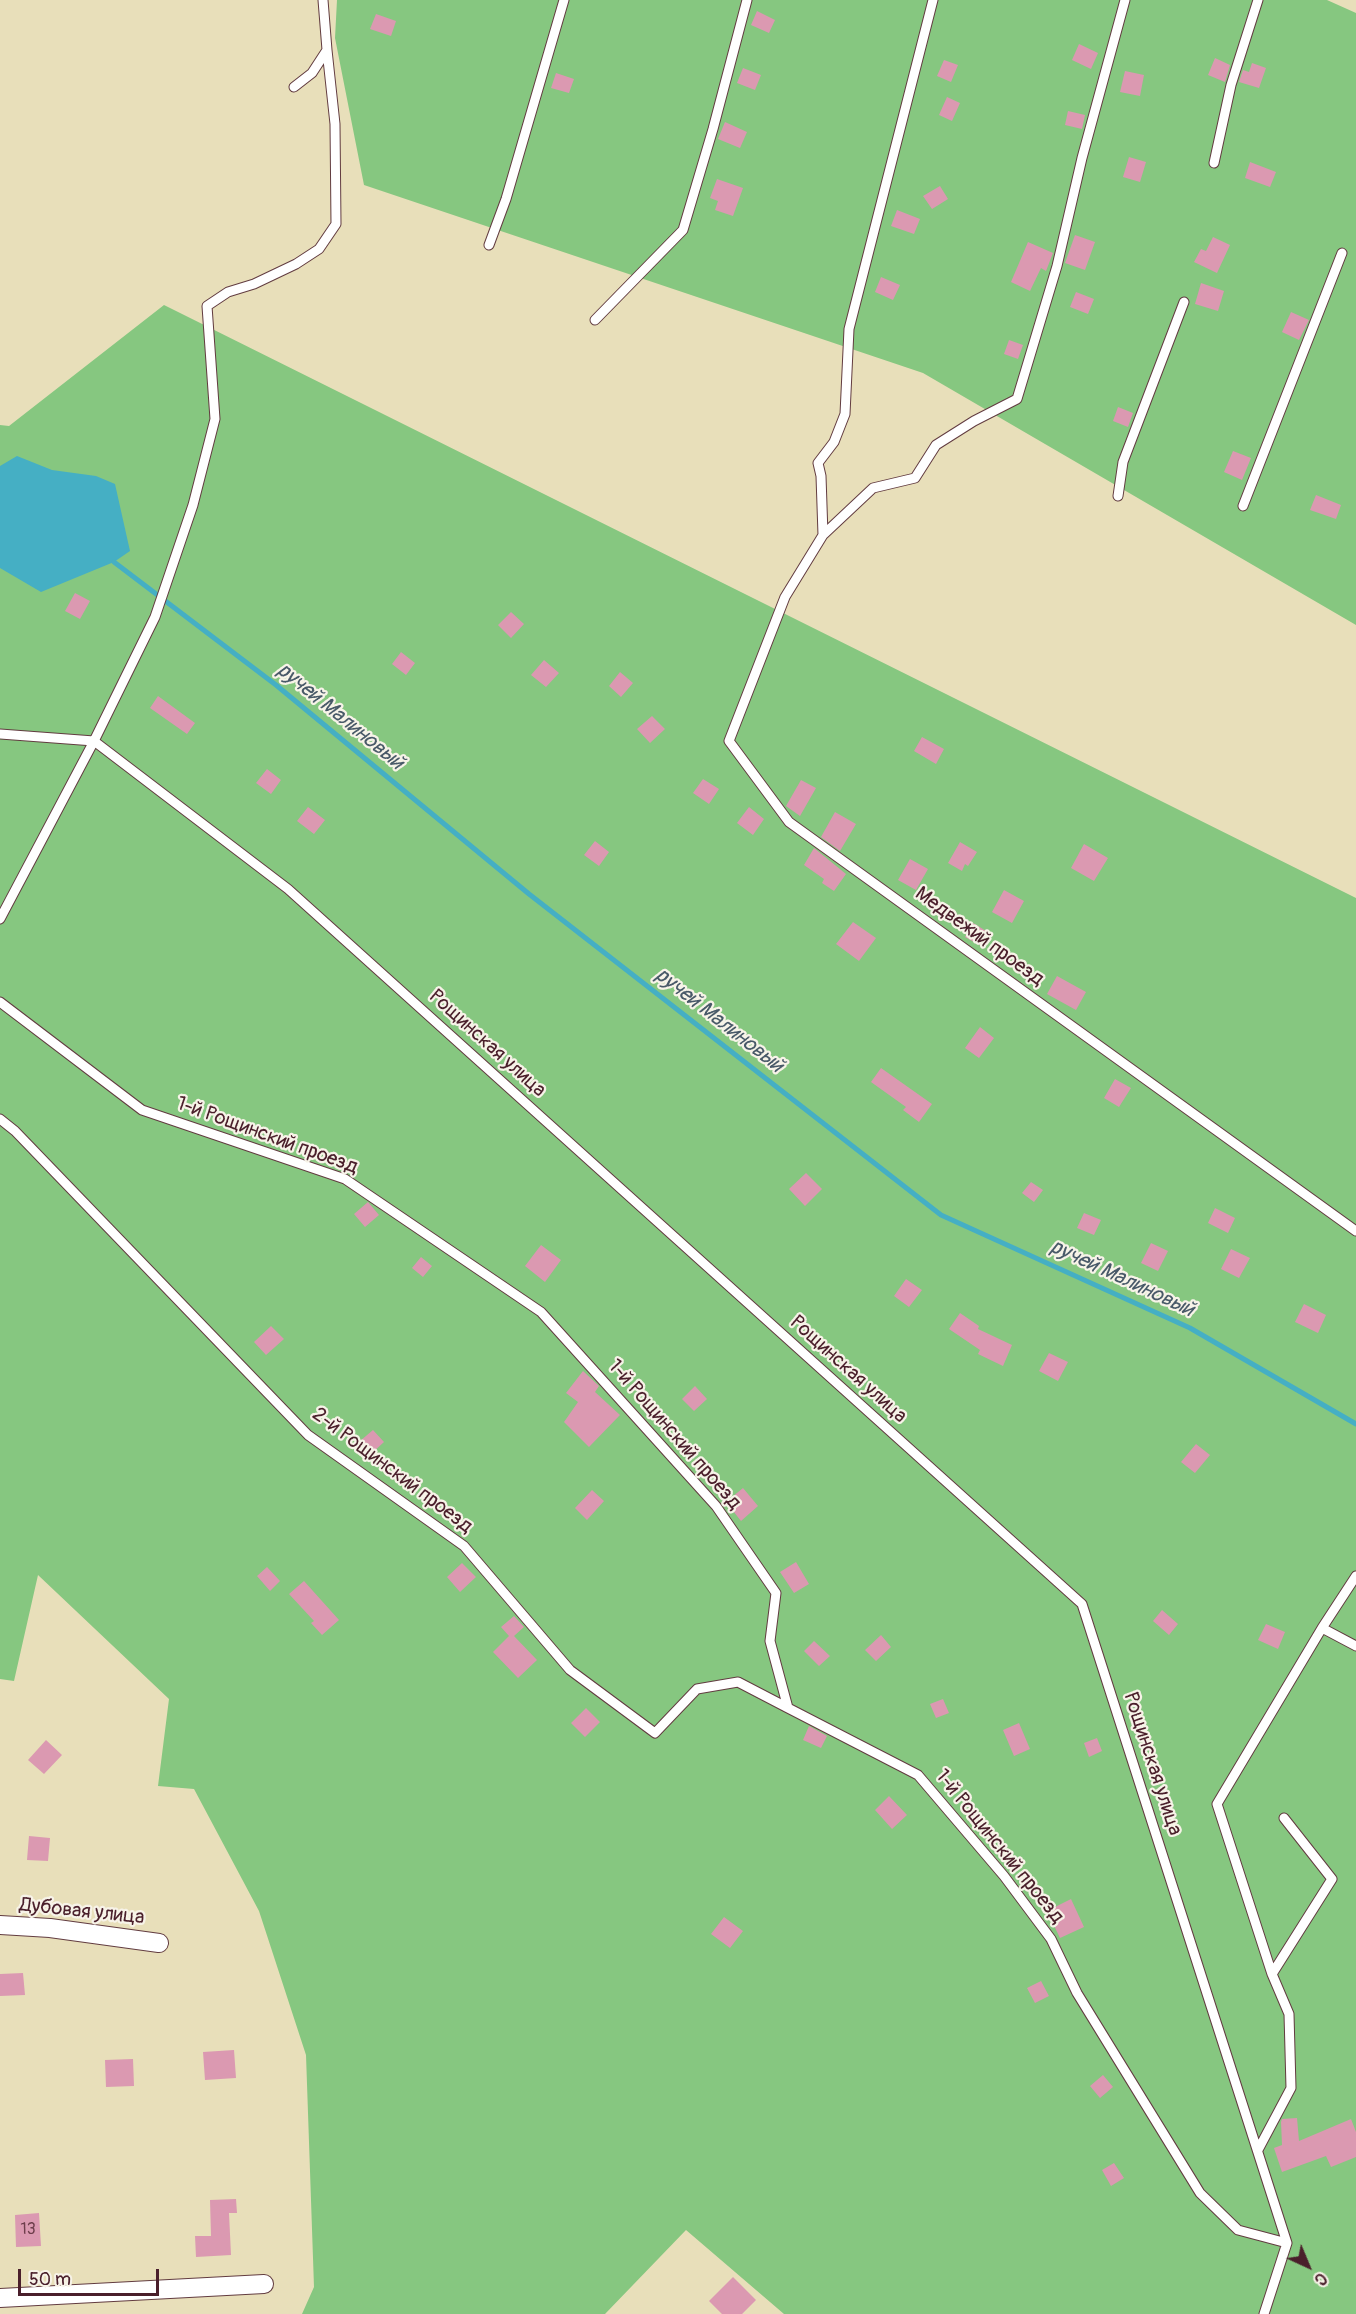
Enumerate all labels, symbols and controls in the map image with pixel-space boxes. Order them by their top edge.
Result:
water label: ручей Малиновый [272,658,408,776]
street label: Медвежий проезд [910,882,1048,992]
water label: ручей Малиновый [650,963,788,1079]
street label: Рощинская улица [424,985,550,1103]
street label: 1-й Рощинский проезд [173,1092,361,1180]
water label: ручей Малиновый [1046,1235,1198,1323]
street label: Рощинская улица [785,1311,911,1429]
street label: 1-й Рощинский проезд [602,1355,746,1515]
street label: 2-й Рощинский проезд [307,1403,477,1539]
street label: Рощинская улица [1118,1689,1186,1839]
street label: 1-й Рощинский проезд [930,1765,1068,1929]
street label: Дубовая улица [18,1894,146,1930]
house number: 13 [20,2220,36,2240]
north arrow [1278,2236,1338,2296]
scale bar [21,2257,162,2295]
text: 50 m [29,2268,71,2291]
text: С [1310,2268,1331,2290]

